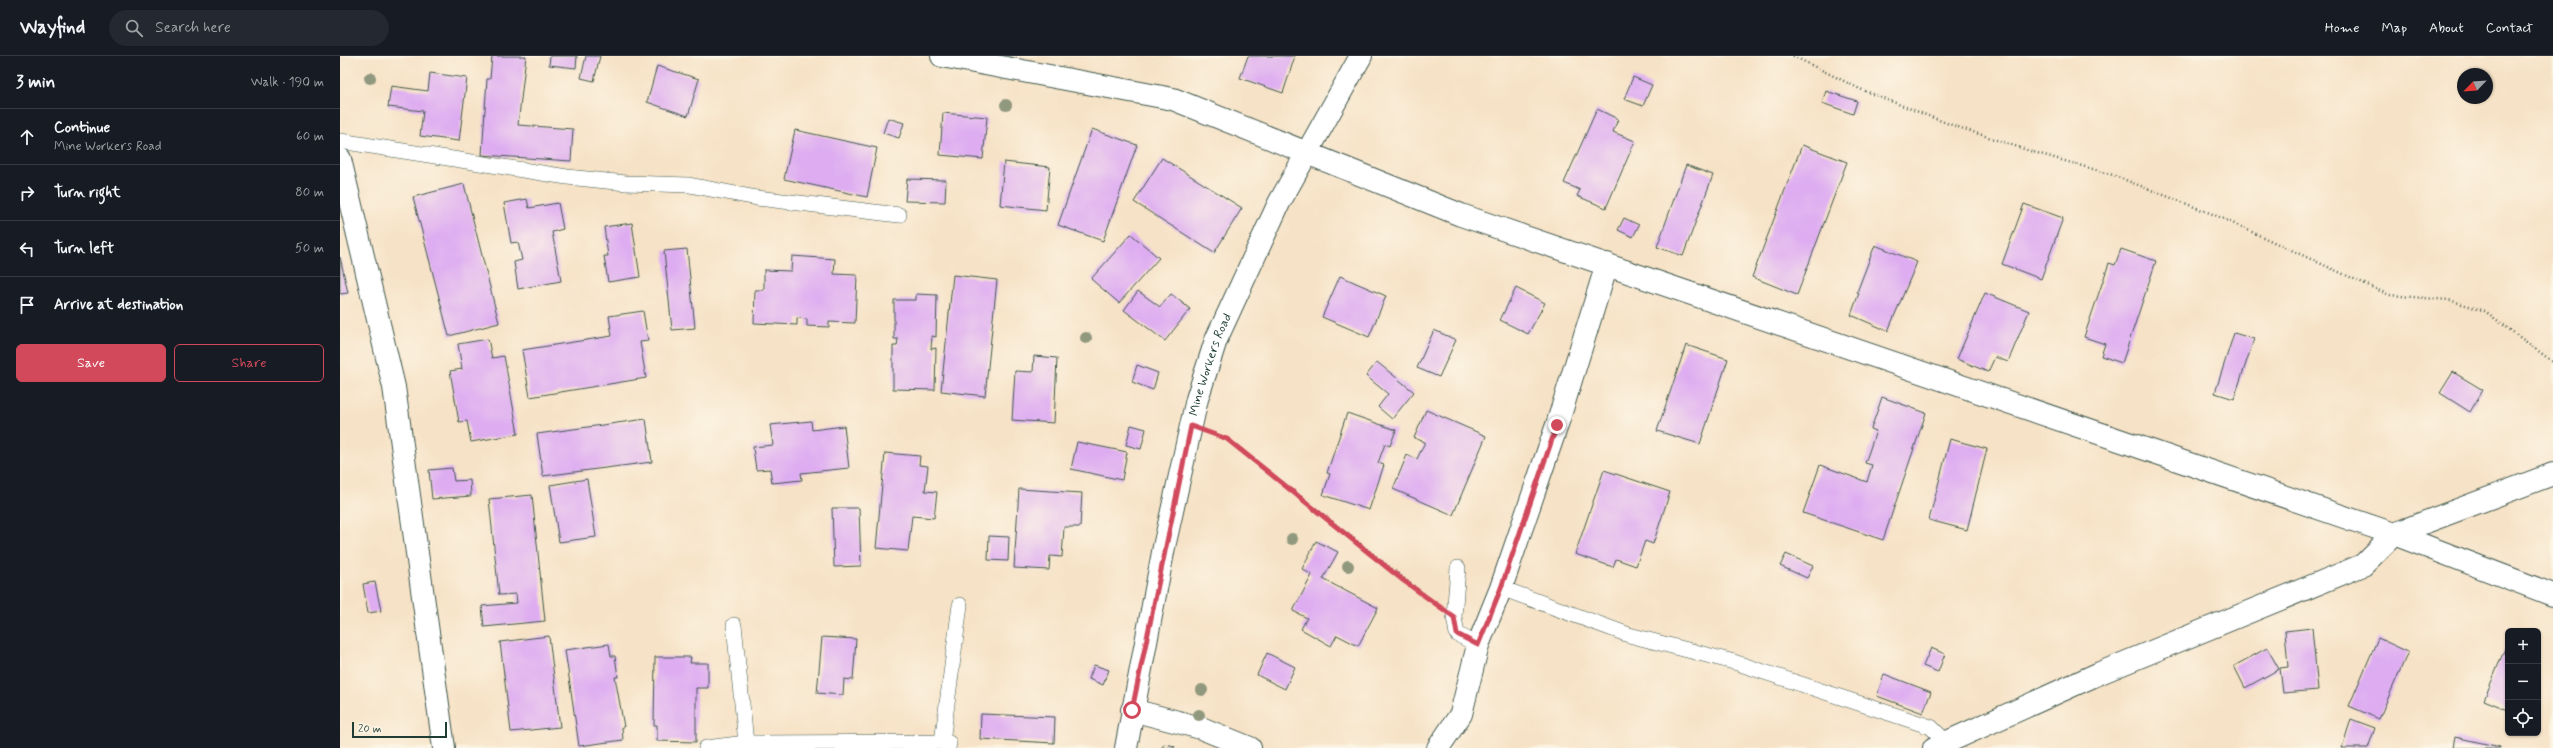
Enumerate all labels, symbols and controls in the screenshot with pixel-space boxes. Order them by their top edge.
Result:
search box [109,10,389,46]
text: Wayfind [20,15,85,40]
icon: search [123,17,145,39]
text: Search here [155,18,231,38]
text: Home [2325,19,2359,37]
text: Map [2381,19,2407,37]
text: About [2429,19,2464,37]
text: Contact [2486,19,2533,37]
north arrow [2457,68,2493,104]
text: 3 min [16,71,55,93]
text: Walk · 190 m [251,74,324,91]
text: Continue [54,118,110,138]
icon: ahead [16,126,38,148]
text: 60 m [296,128,324,145]
text: Mine Workers Road [54,138,161,155]
icon: right [16,182,38,204]
text: Turn right [54,183,121,203]
text: 80 m [295,184,324,201]
icon: left [16,238,38,260]
text: Turn left [54,239,114,259]
text: 50 m [295,240,324,257]
icon: arrive [16,294,38,316]
text: Arrive at destination [54,295,183,315]
street label: Mine Workers Road [1185,310,1236,417]
button: Save [16,344,166,382]
button: Share [174,344,324,382]
route end [1548,416,1566,434]
map controls [2505,628,2541,736]
button: + [2505,628,2541,664]
button: − [2505,664,2541,700]
button: locate [2505,700,2541,736]
route start [1123,701,1141,719]
scale bar [352,720,447,739]
text: 20 m [358,722,381,736]

